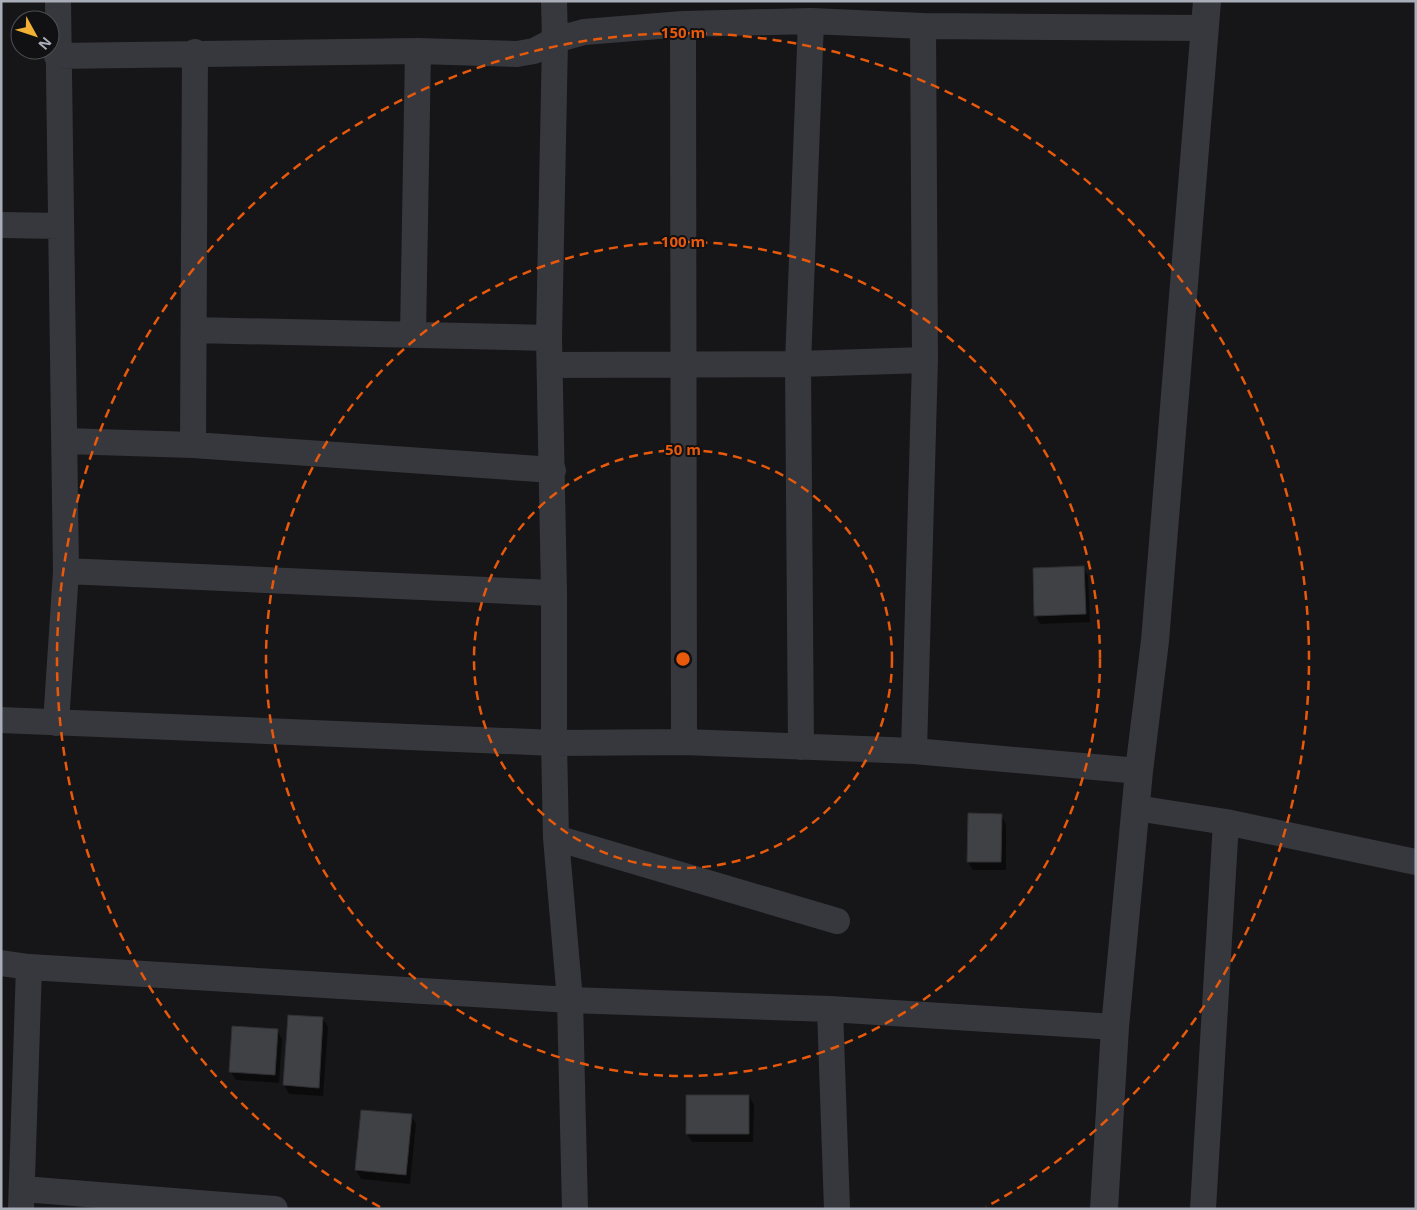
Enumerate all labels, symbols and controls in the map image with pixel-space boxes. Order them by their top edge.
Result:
north arrow [10,10,60,60]
text: 150 m [661,22,705,42]
text: N [34,33,56,54]
text: 100 m [661,231,705,251]
text: 50 m [665,439,701,459]
centre of rings [674,650,692,668]

